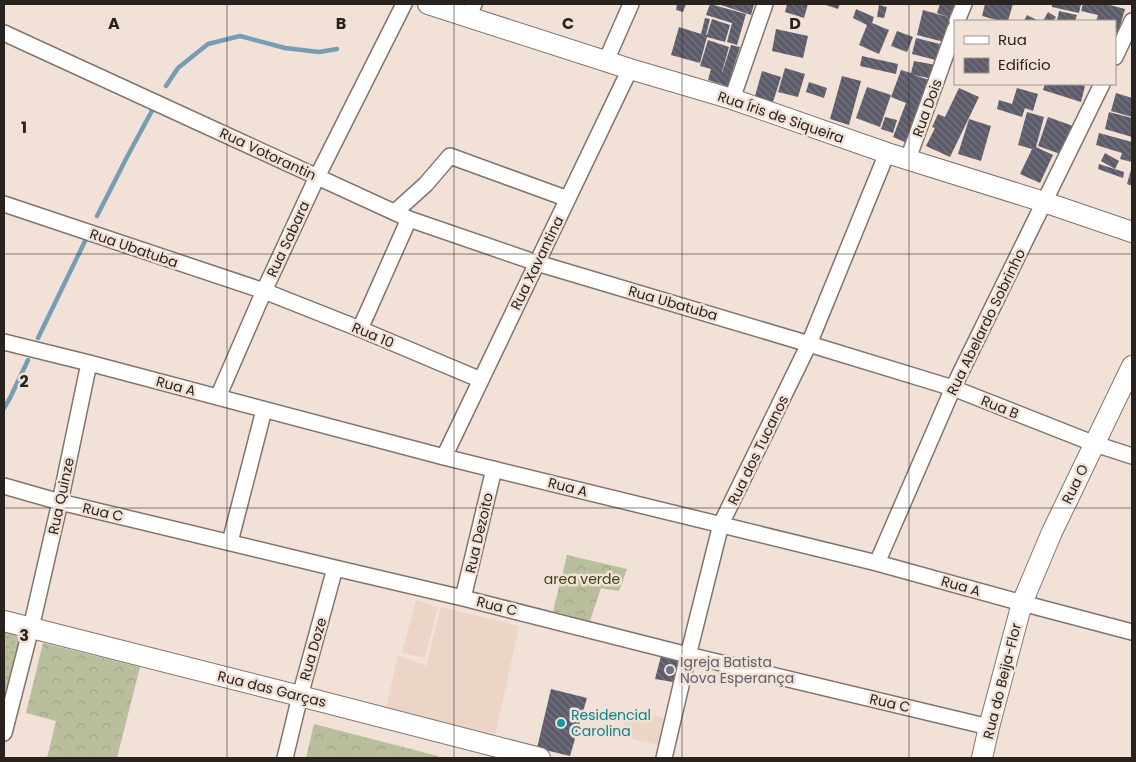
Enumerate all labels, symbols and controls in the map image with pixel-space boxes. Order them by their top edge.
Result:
text: A [108,12,120,35]
text: B [336,12,346,35]
text: C [562,12,574,35]
text: D [789,12,801,35]
legend [954,20,1116,85]
text: Rua [998,29,1027,50]
text: Edifício [998,54,1051,75]
street label: Rua Dois [907,76,947,140]
street label: Rua Íris de Siqueira [715,86,847,148]
text: 1 [21,116,27,139]
street label: Rua Votorantin [217,123,319,185]
street label: Rua Sabara [262,198,314,280]
street label: Rua Xavantina [506,213,568,313]
street label: Rua Ubatuba [87,224,181,272]
street label: Rua Abelardo Sobrinho [942,245,1030,399]
street label: Rua Ubatuba [626,281,720,325]
street label: Rua 10 [349,317,397,353]
text: 2 [19,370,29,393]
street label: Rua A [154,371,198,401]
street label: Rua B [978,390,1022,424]
street label: Rua dos Tucanos [723,392,793,508]
street label: Rua Quinze [43,455,79,536]
street label: Rua O [1057,461,1093,507]
street label: Rua A [546,472,590,502]
street label: Rua Dezoito [460,491,498,575]
street label: Rua C [81,498,125,526]
park label: area verde [544,569,621,589]
street label: Rua A [939,571,983,601]
street label: Rua C [474,591,520,621]
street label: Rua Doze [294,615,332,683]
street label: Rua do Beija-Flor [978,621,1026,741]
text: 3 [19,624,29,647]
place label: Igreja Batista Nova Esperança [680,652,794,688]
marker: Igreja Batista Nova Esperança [664,664,676,676]
street label: Rua das Garças [215,666,329,712]
street label: Rua C [868,689,912,717]
place label: Residencial Carolina [571,705,651,741]
marker: Residencial Carolina [555,717,567,729]

